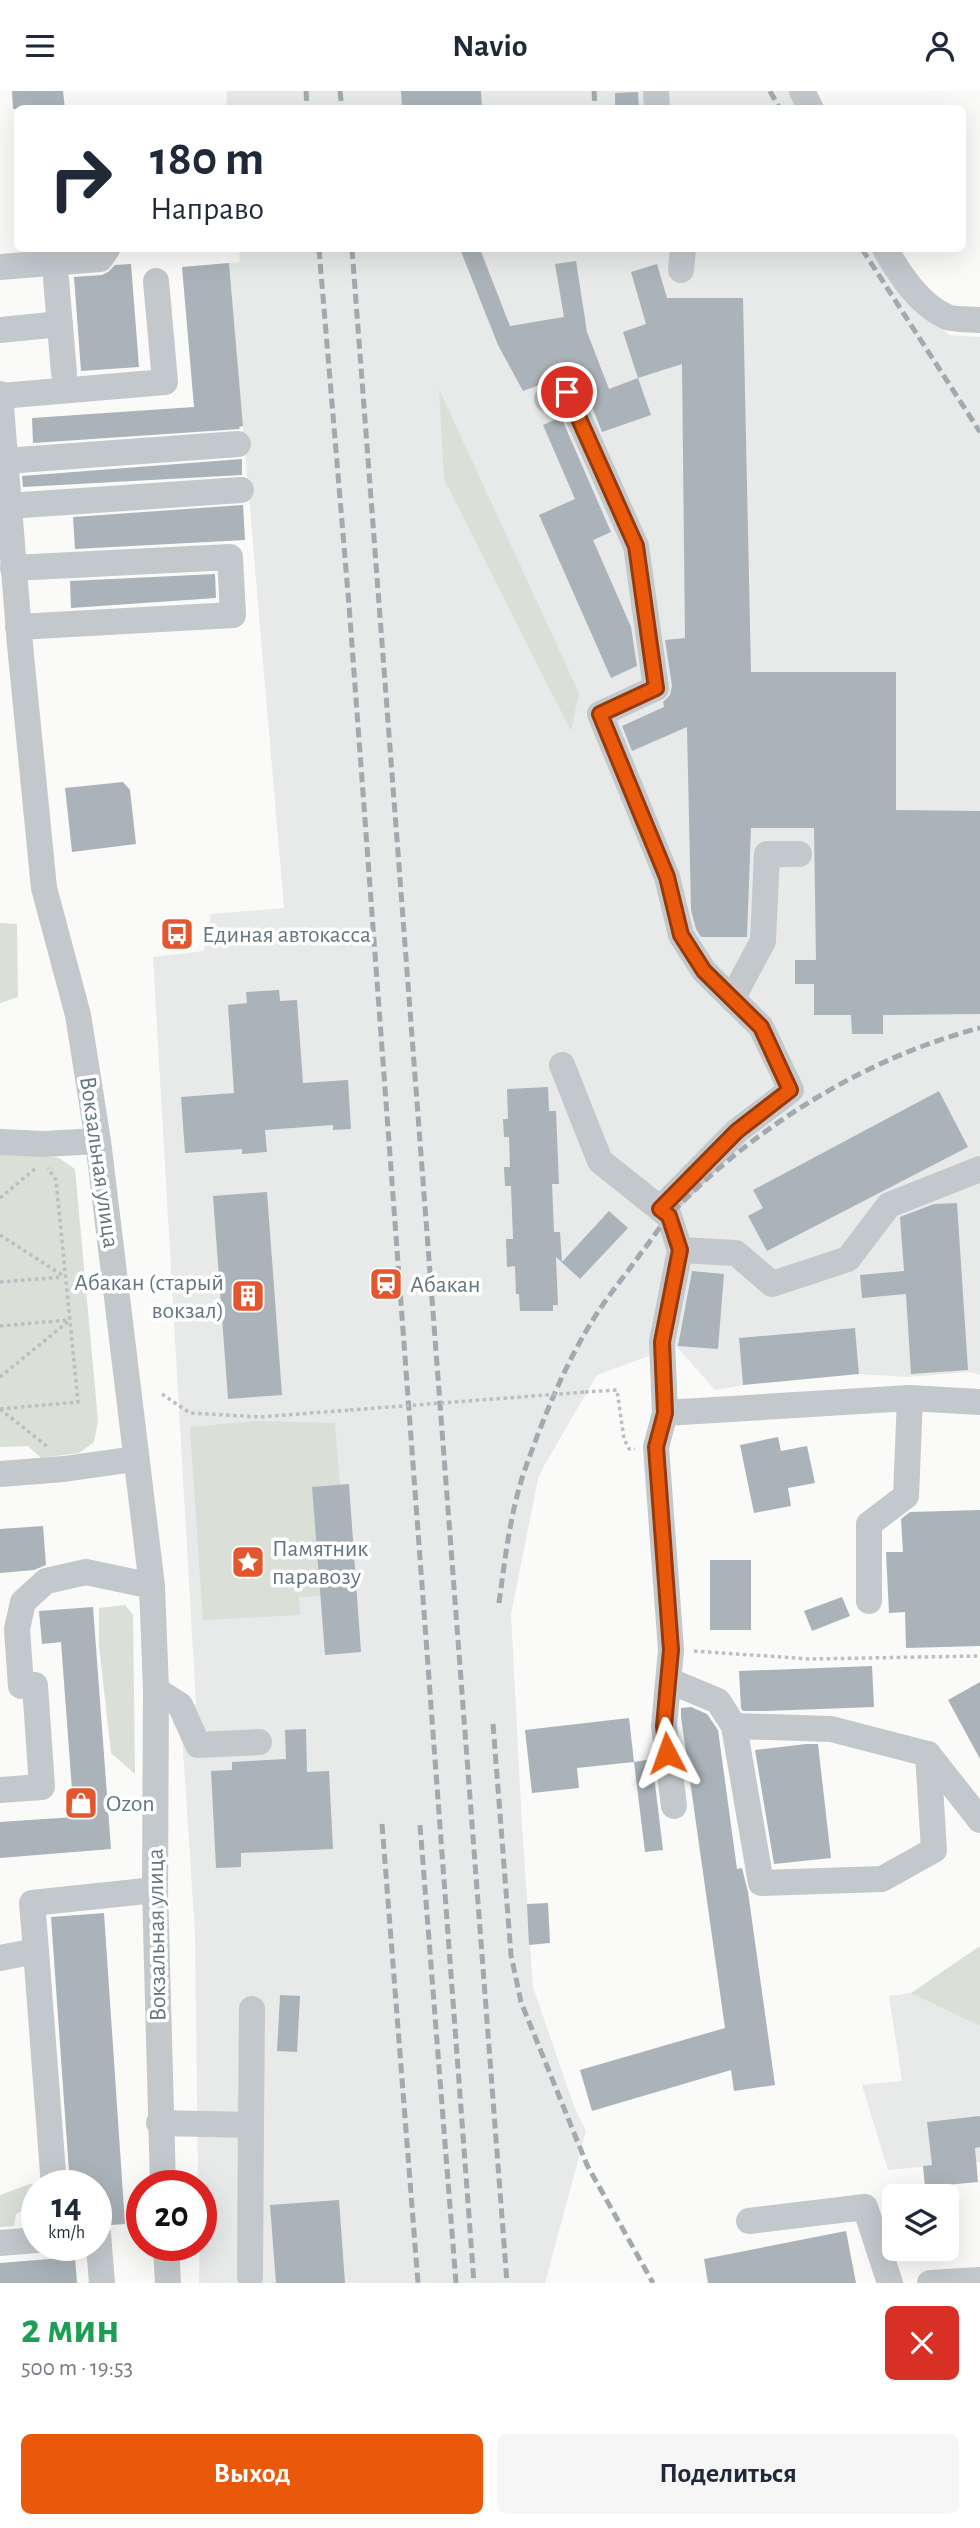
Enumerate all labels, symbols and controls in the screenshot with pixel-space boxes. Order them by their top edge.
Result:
icon: menu [21,27,59,65]
icon: person [921,27,959,65]
text: Navio [452,30,528,62]
icon: right [35,133,126,224]
text: 180 m [150,135,264,184]
text: Направо [150,193,264,225]
pin [537,362,597,422]
icon: arrive [548,373,586,411]
bus stop icon: Единая автокасса [158,915,196,953]
place label: Единая автокасса [202,923,371,947]
street label: Вокзальная улица [75,1075,123,1250]
station icon: Абакан [367,1265,405,1303]
place label: Абакан (старый вокзал) [74,1271,224,1323]
place label: Абакан [410,1273,481,1297]
building icon: Абакан (старый вокзал) [229,1277,267,1315]
place label: Памятник паравозу [272,1537,368,1589]
place icon: Памятник паравозу [229,1543,267,1581]
position arrow [630,1716,704,1790]
shop icon: Ozon [62,1784,100,1822]
place label: Ozon [106,1792,155,1816]
street label: Вокзальная улица [143,1848,171,2022]
speed limit sign: 20 [126,2170,217,2261]
map controls [882,2184,959,2261]
button: layers [882,2184,959,2261]
text: 14 [51,2189,82,2224]
text: km/h [48,2224,85,2242]
button: close [885,2306,959,2380]
text: 2 мин [21,2308,119,2350]
text: 500 m · 19:53 [21,2357,133,2380]
button: Выход [21,2434,483,2514]
button: Поделиться [497,2434,959,2514]

